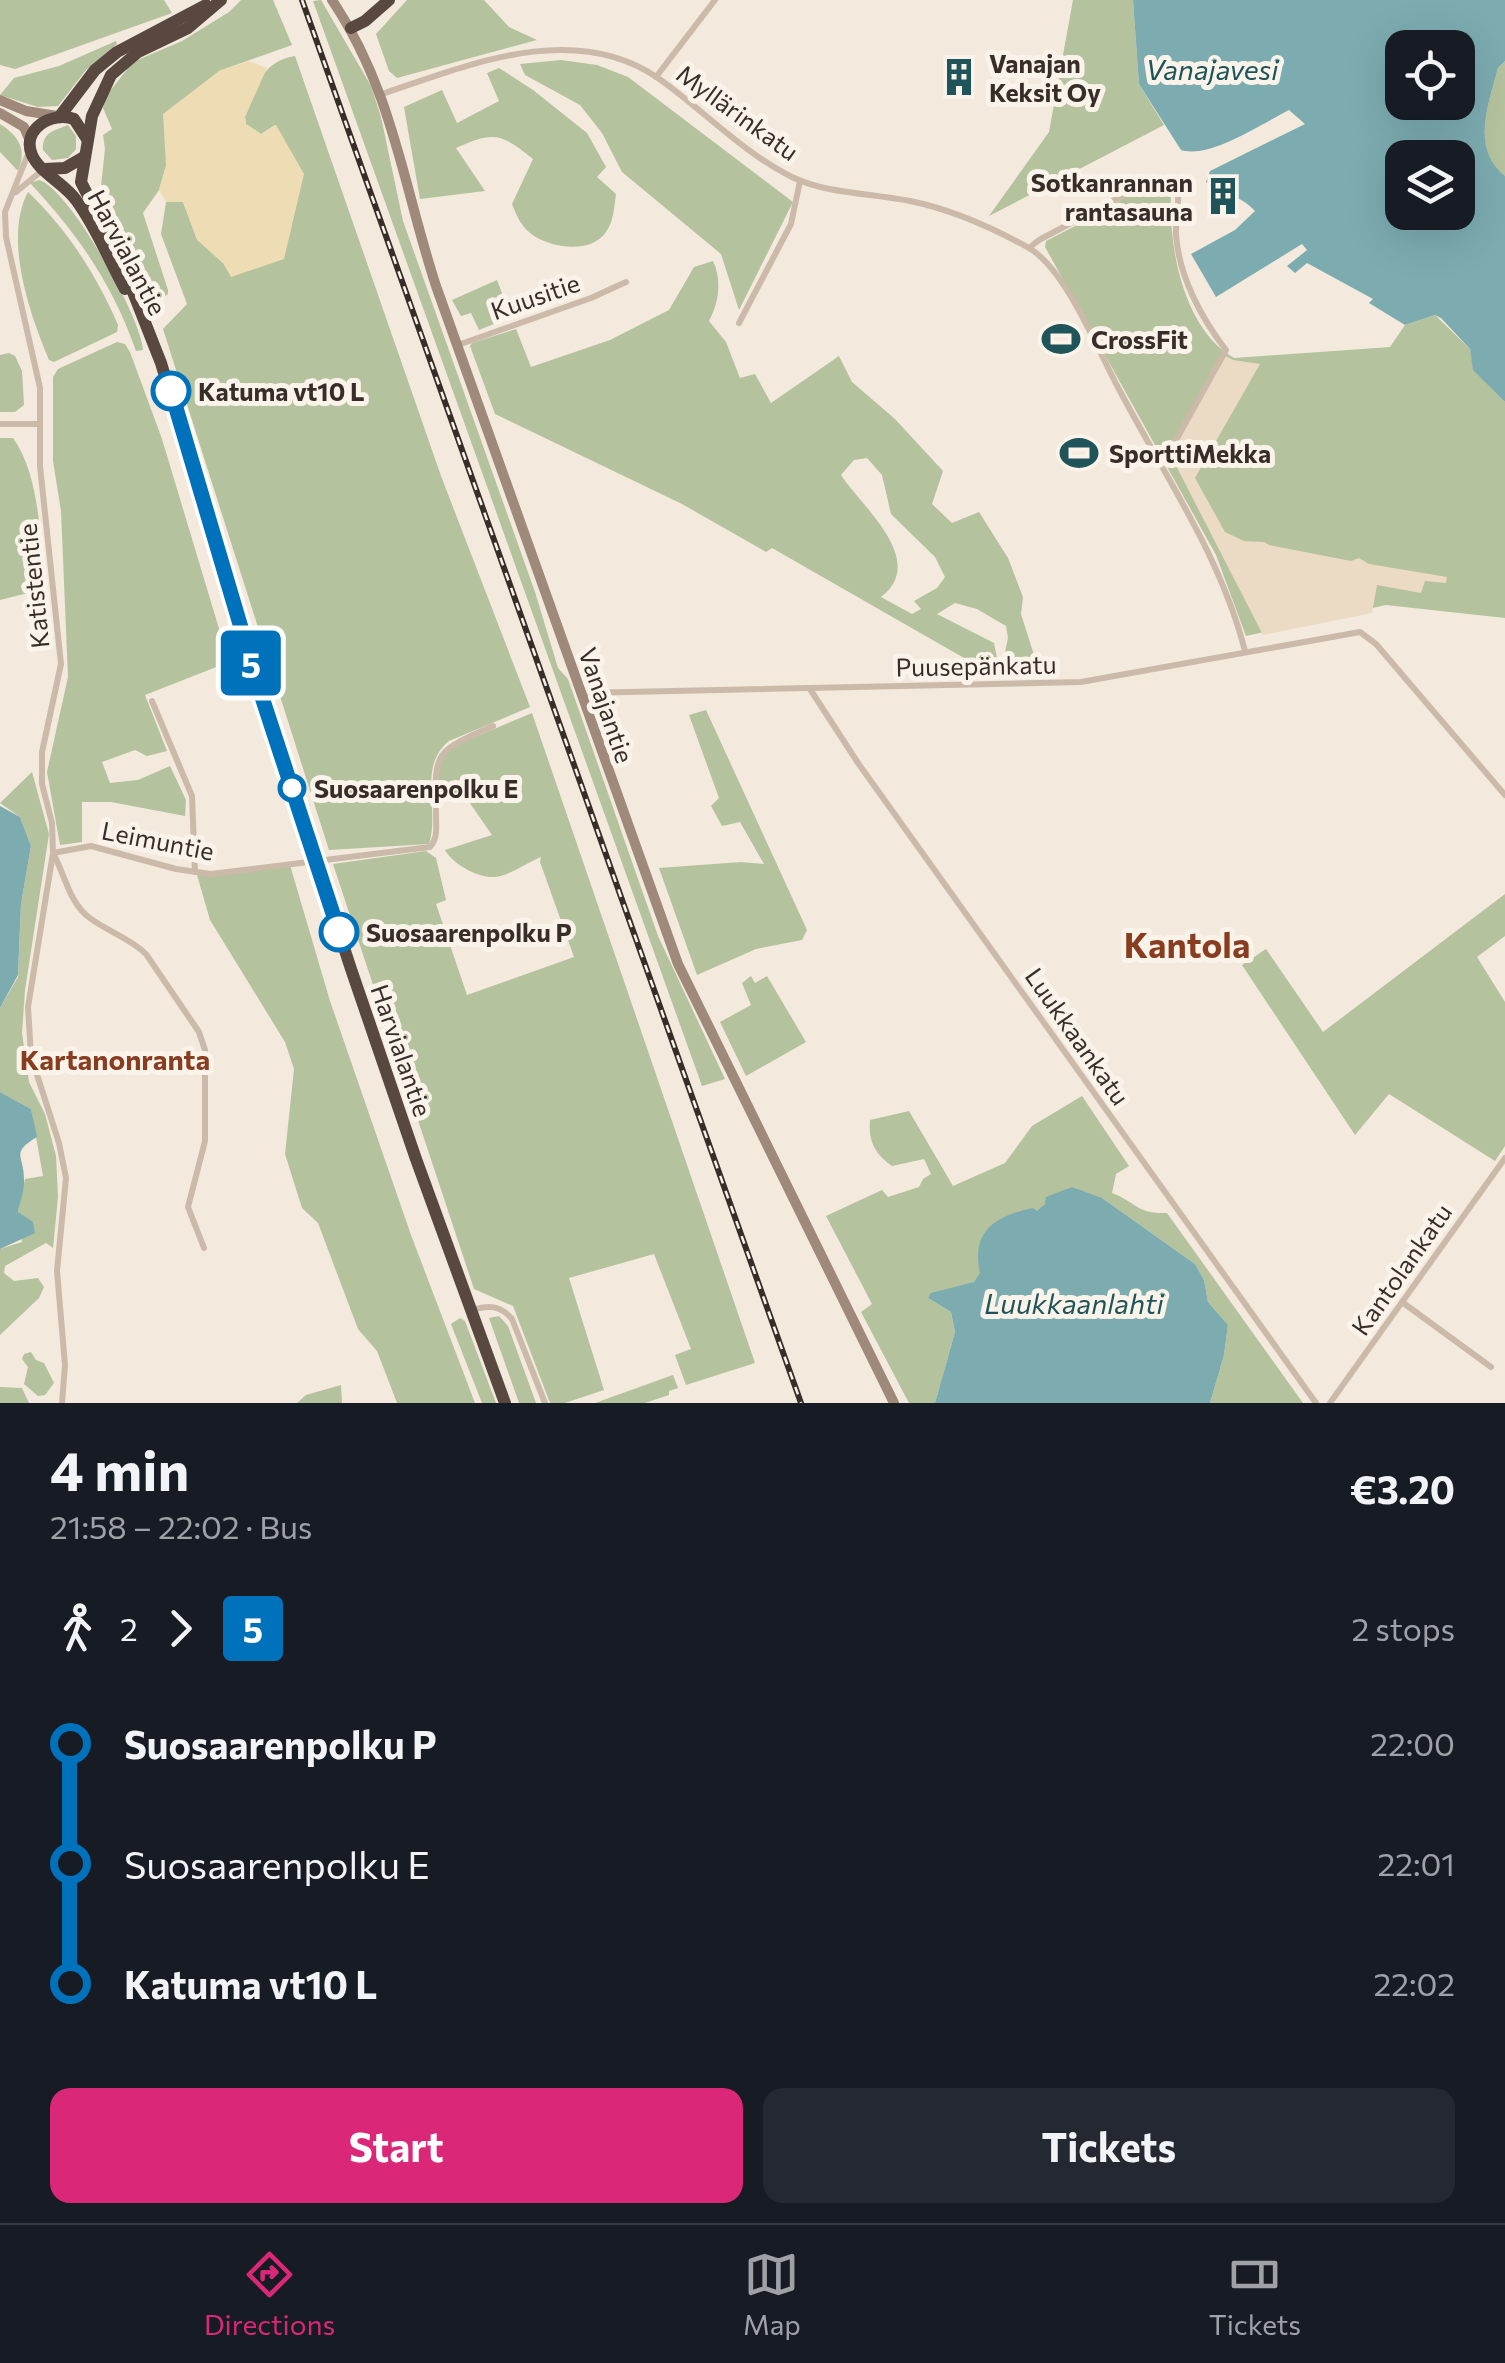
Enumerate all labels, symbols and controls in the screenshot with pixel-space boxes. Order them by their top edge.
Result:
map controls [1385,30,1475,230]
button: locate [1385,30,1475,120]
place label: Vanajan Keksit Oy [989,48,1101,107]
water label: Vanajavesi [1145,52,1279,86]
building icon: Vanajan Keksit Oy [938,56,980,98]
street label: Myllärinkatu [671,58,805,166]
button: layers [1385,140,1475,230]
place label: Sotkanrannan rantasauna [1031,167,1193,226]
building icon: Sotkanrannan rantasauna [1202,175,1244,217]
street label: Harvialantie [82,184,174,320]
street label: Kuusitie [487,267,583,325]
sports icon: CrossFit [1040,318,1082,360]
place label: CrossFit [1091,324,1188,354]
marker: Katuma vt10 L [152,372,190,410]
place label: Katuma vt10 L [198,376,365,406]
sports icon: SporttiMekka [1058,432,1100,474]
place label: SporttiMekka [1109,438,1271,468]
street label: Katistentie [12,522,54,650]
line badge: 5 [218,630,284,696]
text: 5 [241,642,261,685]
street label: Vanajantie [573,643,641,767]
street label: Puusepänkatu [895,649,1057,681]
place label: Suosaarenpolku E [314,773,518,803]
marker: Suosaarenpolku E [279,775,305,801]
street label: Leimuntie [99,814,217,866]
marker: Suosaarenpolku P [320,913,358,951]
place label: Suosaarenpolku P [366,917,572,947]
district label: Kantola [1124,922,1250,965]
street label: Luukkaankatu [1020,962,1136,1110]
street label: Harvialantie [365,980,439,1120]
district label: Kartanonranta [20,1042,210,1076]
street label: Kantolankatu [1345,1197,1457,1341]
water label: Luukkaanlahti [984,1286,1164,1320]
text: 4 min [50,1435,189,1502]
text: €3.20 [1350,1465,1455,1512]
text: 21:58 – 22:02 · Bus [50,1506,312,1546]
icon: walk [50,1601,105,1656]
icon: forward [153,1601,208,1656]
text: 5 [243,1607,263,1650]
text: 2 [120,1608,138,1648]
text: 2 stops [1351,1608,1455,1648]
text: Suosaarenpolku P [124,1720,437,1767]
text: 22:00 [1370,1723,1455,1763]
text: Suosaarenpolku E [124,1840,430,1887]
text: 22:01 [1377,1843,1455,1883]
text: Katuma vt10 L [124,1960,377,2007]
text: 22:02 [1373,1963,1455,2003]
button: Start [50,2088,743,2203]
button: Tickets [763,2088,1455,2203]
tab: Directions [204,2247,335,2341]
tab: Map [743,2247,801,2341]
tab: Tickets [1209,2247,1301,2341]

